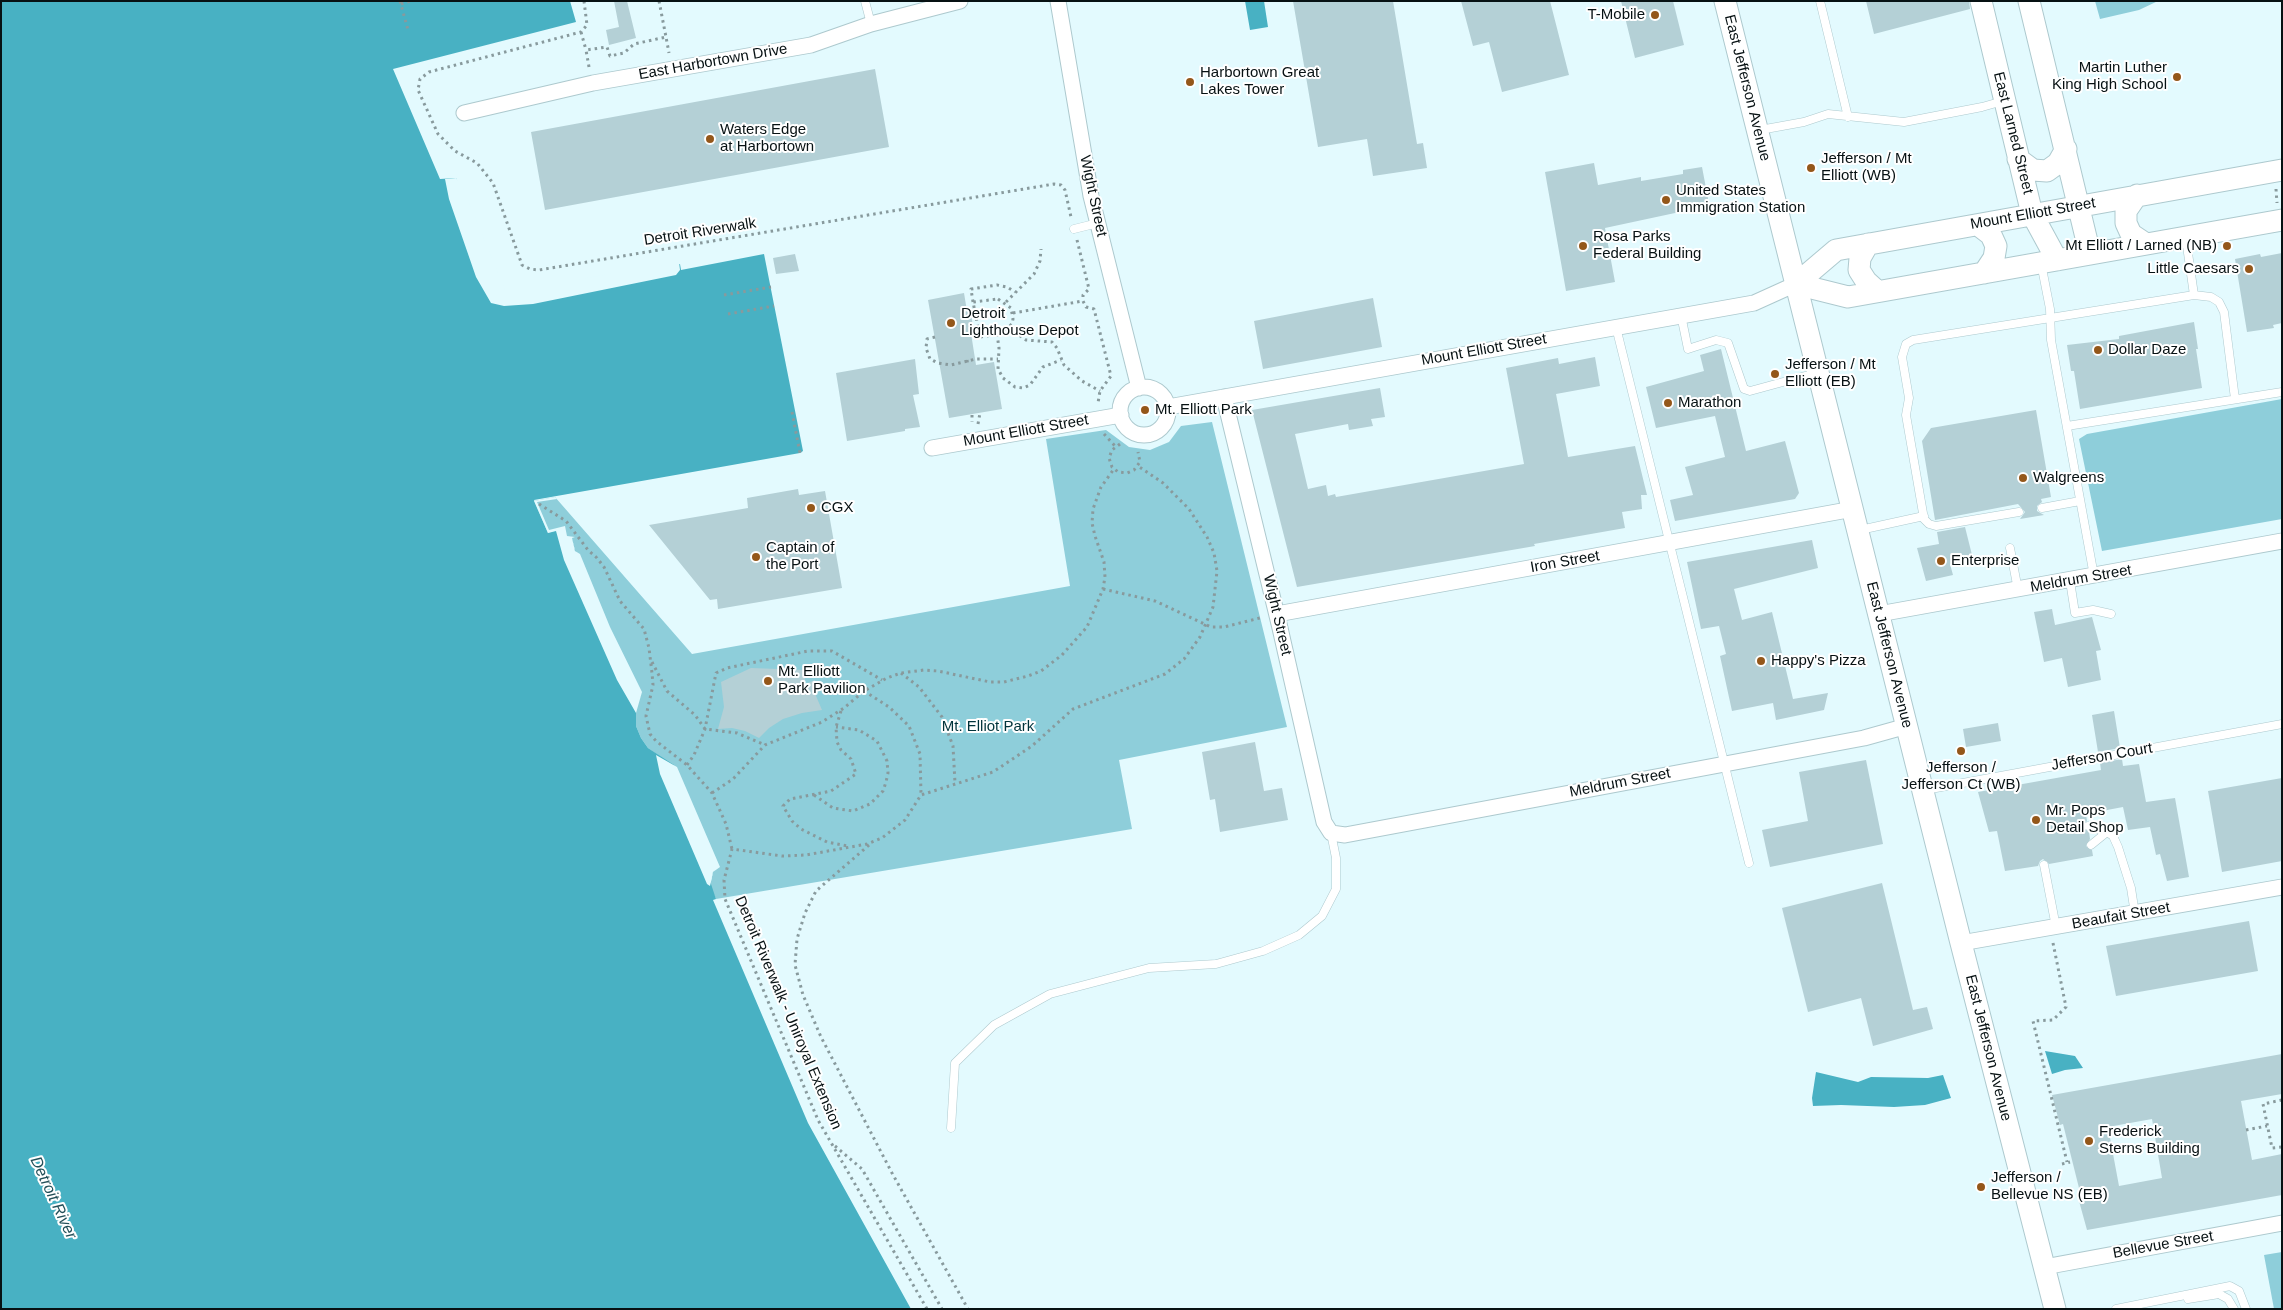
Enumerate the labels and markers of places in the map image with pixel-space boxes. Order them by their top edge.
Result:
place label: T-Mobile [1587,6,1645,24]
marker: T-Mobile [1649,9,1661,21]
place label: Martin Luther King High School [2052,59,2167,94]
place label: Harbortown Great Lakes Tower [1200,64,1319,99]
marker: Martin Luther King High School [2171,71,2183,83]
marker: Harbortown Great Lakes Tower [1184,76,1196,88]
place label: Waters Edge at Harbortown [720,121,814,156]
marker: Waters Edge at Harbortown [704,133,716,145]
place label: Jefferson / Mt Elliott (WB) [1821,150,1912,185]
marker: Jefferson / Mt Elliott (WB) [1805,162,1817,174]
place label: United States Immigration Station [1676,182,1805,217]
marker: United States Immigration Station [1660,194,1672,206]
place label: Rosa Parks Federal Building [1593,228,1701,263]
place label: Mt Elliott / Larned (NB) [2065,237,2217,255]
marker: Rosa Parks Federal Building [1577,240,1589,252]
marker: Mt Elliott / Larned (NB) [2221,240,2233,252]
place label: Little Caesars [2147,260,2239,278]
marker: Little Caesars [2243,263,2255,275]
place label: Detroit Lighthouse Depot [961,305,1079,340]
marker: Detroit Lighthouse Depot [945,317,957,329]
place label: Dollar Daze [2108,341,2186,359]
marker: Dollar Daze [2092,344,2104,356]
place label: Jefferson / Mt Elliott (EB) [1785,356,1876,391]
marker: Jefferson / Mt Elliott (EB) [1769,368,1781,380]
place label: Marathon [1678,394,1741,412]
marker: Marathon [1662,397,1674,409]
place label: Mt. Elliott Park [1155,401,1252,419]
marker: Mt. Elliott Park [1139,404,1151,416]
place label: Walgreens [2033,469,2104,487]
marker: Walgreens [2017,472,2029,484]
place label: CGX [821,499,854,517]
marker: CGX [805,502,817,514]
place label: Captain of the Port [766,539,834,574]
marker: Captain of the Port [750,551,762,563]
place label: Enterprise [1951,552,2019,570]
marker: Enterprise [1935,555,1947,567]
place label: Happy's Pizza [1771,652,1866,670]
marker: Happy's Pizza [1755,655,1767,667]
place label: Mt. Elliott Park Pavilion [778,663,866,698]
marker: Mt. Elliott Park Pavilion [762,675,774,687]
marker: Jefferson / Jefferson Ct (WB) [1955,745,1967,757]
place label: Jefferson / Jefferson Ct (WB) [1902,759,2020,794]
place label: Mr. Pops Detail Shop [2046,802,2124,837]
marker: Mr. Pops Detail Shop [2030,814,2042,826]
place label: Frederick Sterns Building [2099,1123,2200,1158]
marker: Frederick Sterns Building [2083,1135,2095,1147]
place label: Jefferson / Bellevue NS (EB) [1991,1169,2108,1204]
marker: Jefferson / Bellevue NS (EB) [1975,1181,1987,1193]

